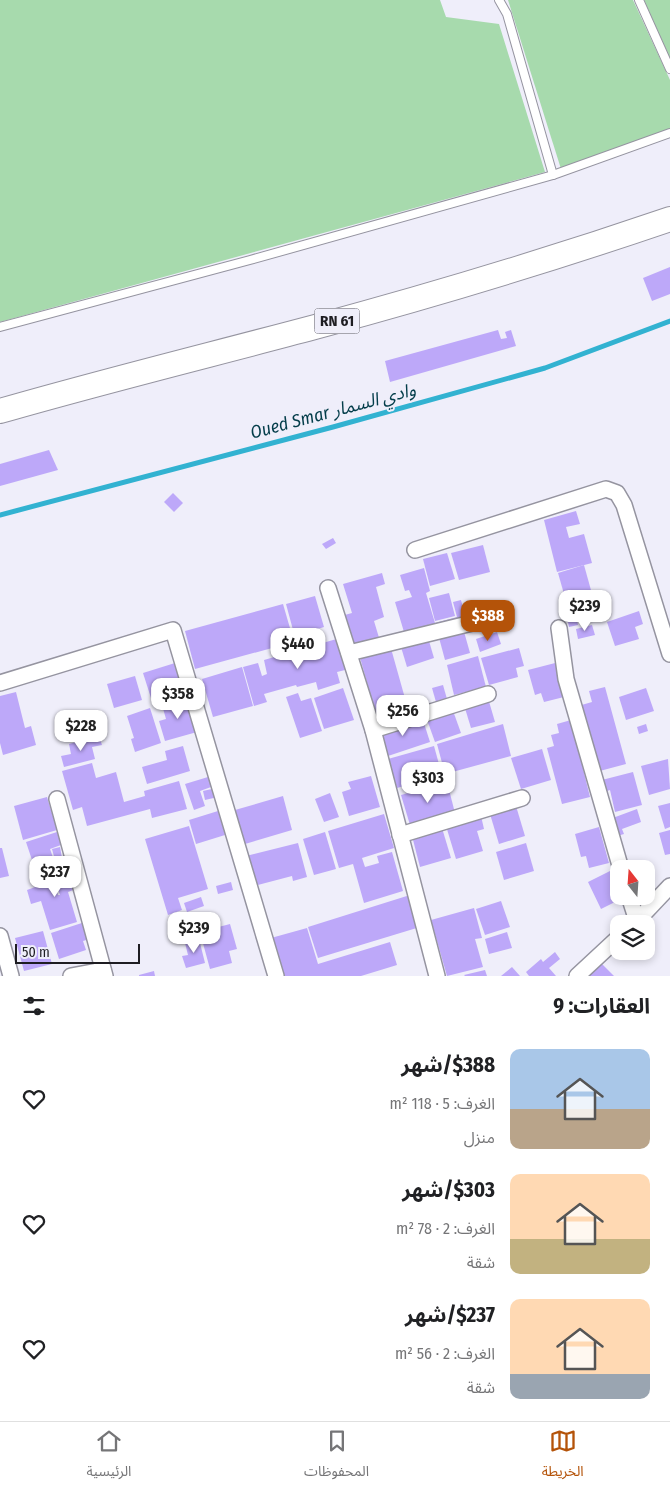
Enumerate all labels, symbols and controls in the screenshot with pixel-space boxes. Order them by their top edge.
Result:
road number: RN 61 [314,308,360,334]
water label: Oued Smar وادي السمار [248,378,419,447]
pin: $239 [555,590,615,632]
text: $239 [570,596,600,615]
pin: $388 [458,600,518,642]
text: $388 [472,606,504,625]
pin: $440 [268,628,328,670]
text: $440 [281,634,315,653]
pin: $358 [148,678,208,720]
text: $358 [162,684,194,703]
pin: $256 [373,694,433,737]
text: $256 [387,701,419,720]
pin: $228 [51,710,111,752]
text: $228 [65,716,97,735]
pin: $303 [398,762,458,804]
text: $303 [412,768,444,787]
pin: $237 [25,856,85,898]
north arrow [610,860,655,905]
map controls [610,860,655,960]
text: $237 [40,862,70,881]
pin: $239 [164,912,224,954]
button: layers [610,915,655,960]
text: $239 [179,918,209,937]
scale bar [15,941,140,964]
text: 50 m [22,944,50,961]
icon: filters [20,992,48,1020]
text: العقارات: 9 [553,993,650,1019]
text: $388/شهر [401,1052,495,1078]
icon: home [550,1069,610,1129]
icon: heart [20,1085,48,1113]
text: الغرف: 5 · 118 m² [390,1094,495,1113]
text: منزل [464,1128,495,1147]
text: $303/شهر [402,1177,495,1203]
icon: home [550,1194,610,1254]
icon: heart [20,1210,48,1238]
text: الغرف: 2 · 78 m² [396,1219,495,1238]
text: شقة [467,1253,495,1272]
text: $237/شهر [405,1302,495,1328]
icon: home [550,1319,610,1379]
icon: heart [20,1335,48,1363]
text: الغرف: 2 · 56 m² [395,1344,495,1363]
text: شقة [467,1378,495,1397]
tab: الرئيسية [86,1427,131,1486]
tab: المحفوظات [304,1427,369,1486]
tab: الخريطة [542,1427,584,1486]

